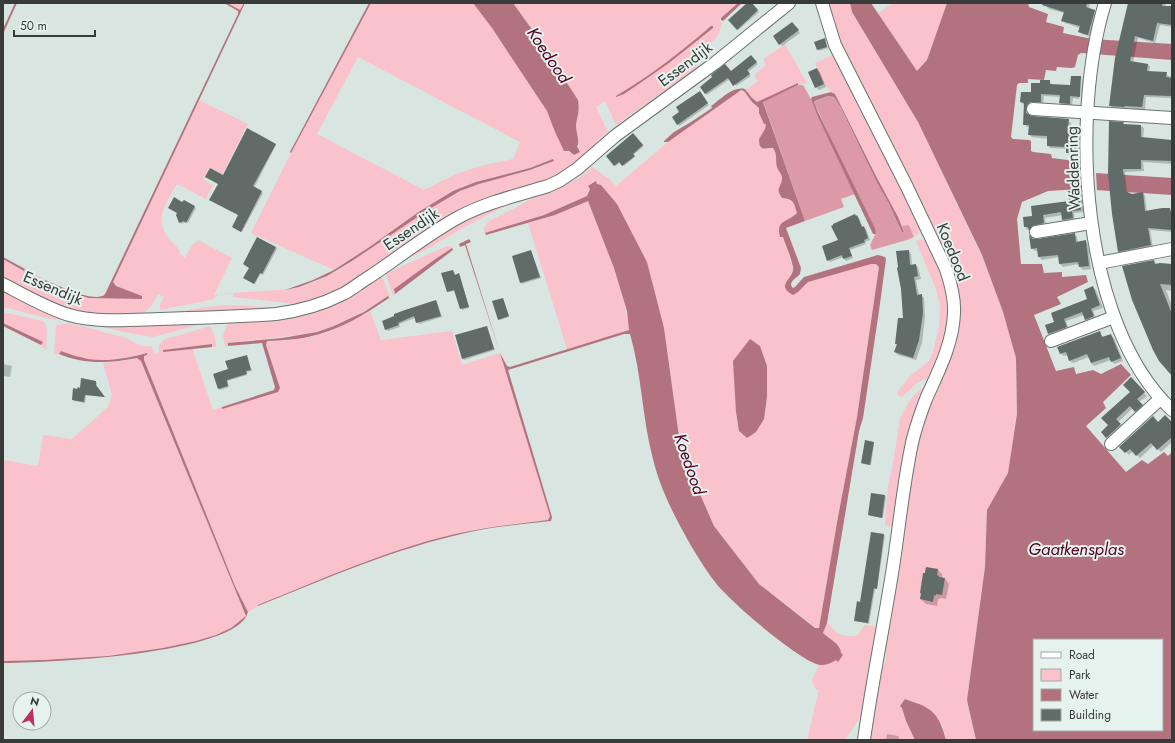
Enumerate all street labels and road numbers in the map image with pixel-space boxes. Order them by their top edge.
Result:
street label: Essendijk [653,35,718,92]
street label: Waddenring [1060,126,1086,210]
street label: Essendijk [379,201,444,256]
street label: Koedood [931,219,975,285]
street label: Essendijk [20,265,87,311]

